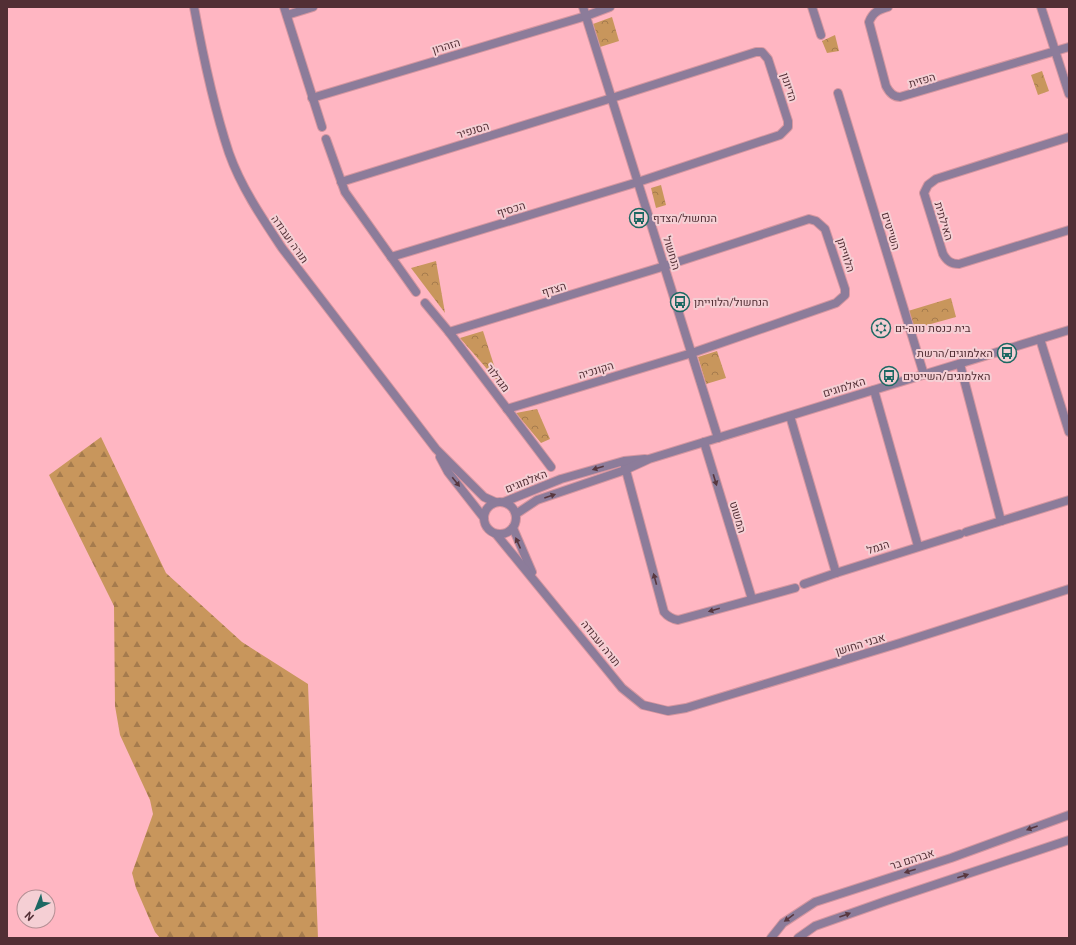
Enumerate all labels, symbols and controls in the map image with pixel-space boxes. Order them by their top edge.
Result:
street label: הזהרון [431,36,462,57]
street label: הפזית [907,70,937,91]
street label: הדיונון [778,71,799,103]
street label: הסנפיר [455,119,491,142]
street label: הכסיף [495,199,527,220]
street label: האילתית [932,200,956,242]
bus stop icon: הנחשול/הצדף [628,207,650,229]
street label: השייטים [879,211,902,252]
place label: הנחשול/הצדף [653,212,717,225]
street label: תורה ועבודה [268,213,311,266]
street label: הנחשול [660,235,683,272]
street label: הלווייתן [834,236,857,274]
street label: הצדף [540,280,568,299]
bus stop icon: הנחשול/הלווייתן [669,291,691,313]
place label: הנחשול/הלווייתן [694,296,769,309]
synagogue icon: בית כנסת נווה-ים [870,317,892,339]
place label: בית כנסת נווה-ים [895,322,971,335]
bus stop icon: האלמוגים/הרשת [996,342,1018,364]
place label: האלמוגים/הרשת [917,347,993,360]
street label: הקונכיה [577,359,615,382]
street label: מגדלור [483,362,512,395]
bus stop icon: האלמוגים/השייטים [878,365,900,387]
place label: האלמוגים/השייטים [903,370,990,383]
street label: האלמוגים [821,375,867,400]
one-way arrow [591,465,603,471]
street label: האלמוגים [503,467,549,496]
one-way arrow [712,474,718,486]
one-way arrow [451,477,460,488]
one-way arrow [545,492,557,498]
street label: המשוט [727,500,748,534]
one-way arrow [515,536,521,548]
street label: הנמל [865,538,891,557]
one-way arrow [652,573,658,585]
one-way arrow [708,607,720,613]
street label: תורה ועבודה [578,618,623,669]
street label: אבני החושן [834,631,887,658]
one-way arrow [1026,826,1038,832]
street label: אברהם בר [888,846,936,873]
one-way arrow [903,868,915,874]
one-way arrow [957,873,969,879]
north arrow [16,889,56,929]
text: N [22,908,37,923]
one-way arrow [840,912,852,918]
one-way arrow [784,914,795,922]

